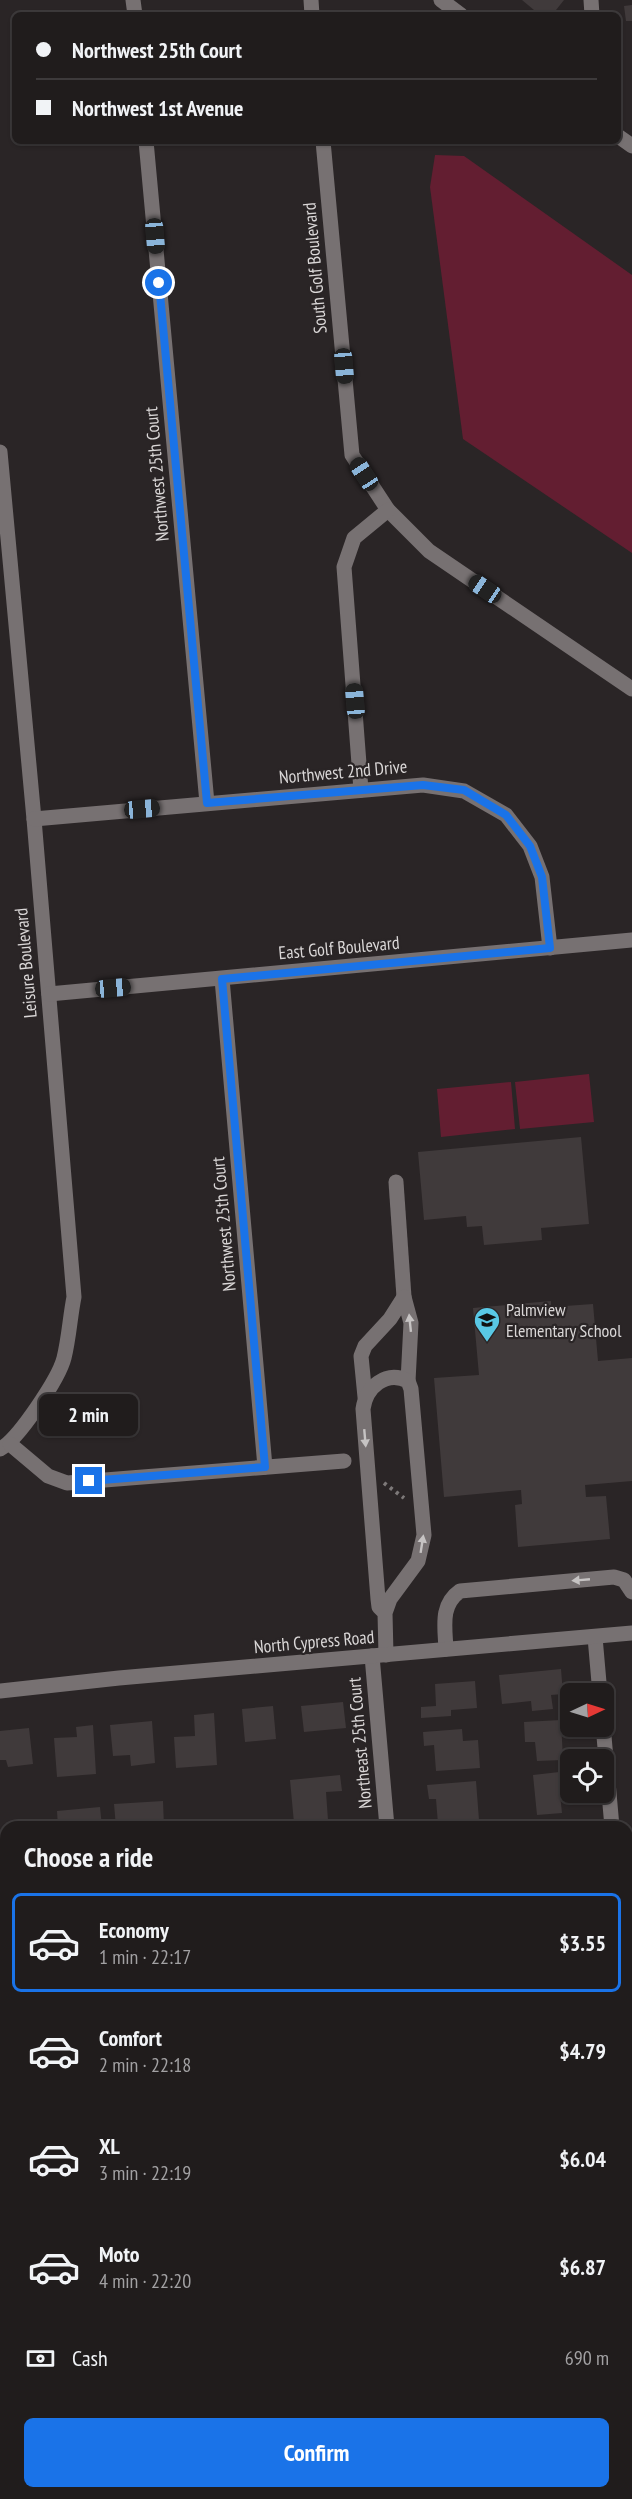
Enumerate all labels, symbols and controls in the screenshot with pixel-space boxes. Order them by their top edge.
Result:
text: Northwest 25th Court [72,36,242,64]
text: Northwest 1st Avenue [72,94,243,122]
street label: South Golf Boulevard [297,202,332,335]
car [144,217,166,255]
route start [145,269,172,296]
car [333,347,355,385]
street label: Northwest 25th Court [139,406,174,542]
car [347,454,381,494]
car [465,571,505,607]
car [344,682,366,720]
street label: Northwest 2nd Drive [278,754,408,789]
car [123,798,161,820]
street label: Leisure Boulevard [9,907,42,1019]
street label: East Golf Boulevard [278,931,400,964]
car [94,977,132,999]
street label: Northwest 25th Court [206,1156,241,1292]
place label: Palmview Elementary School [506,1298,622,1342]
school or university icon: Palmview Elementary School [472,1305,502,1343]
one-way arrow [405,1313,415,1332]
callout: 2 min [40,1394,138,1436]
text: 2 min [68,1402,109,1428]
one-way arrow [361,1429,370,1448]
route end [75,1467,102,1494]
one-way arrow [417,1535,426,1554]
one-way arrow [571,1575,590,1585]
street label: North Cypress Road [253,1625,375,1658]
street label: Northeast 25th Court [342,1676,377,1810]
north arrow [560,1683,614,1737]
map controls [560,1683,614,1803]
button: locate [560,1749,614,1803]
text: Choose a ride [24,1840,153,1874]
icon: car [27,1916,81,1970]
text: Economy [99,1916,169,1944]
text: $3.55 [559,1929,606,1957]
text: 1 min · 22:17 [99,1944,191,1970]
icon: car [27,2024,81,2078]
text: Comfort [99,2024,162,2052]
text: $4.79 [559,2037,606,2065]
text: 2 min · 22:18 [99,2052,191,2078]
icon: car [27,2132,81,2186]
text: XL [99,2132,120,2160]
text: $6.04 [559,2145,606,2173]
text: 3 min · 22:19 [99,2160,191,2186]
icon: car [27,2240,81,2294]
text: Moto [99,2240,140,2268]
text: $6.87 [559,2253,606,2281]
text: 4 min · 22:20 [99,2268,191,2294]
icon: cash [24,2342,57,2375]
text: Cash [72,2344,108,2372]
text: 690 m [565,2345,609,2371]
button: Confirm [24,2418,609,2487]

